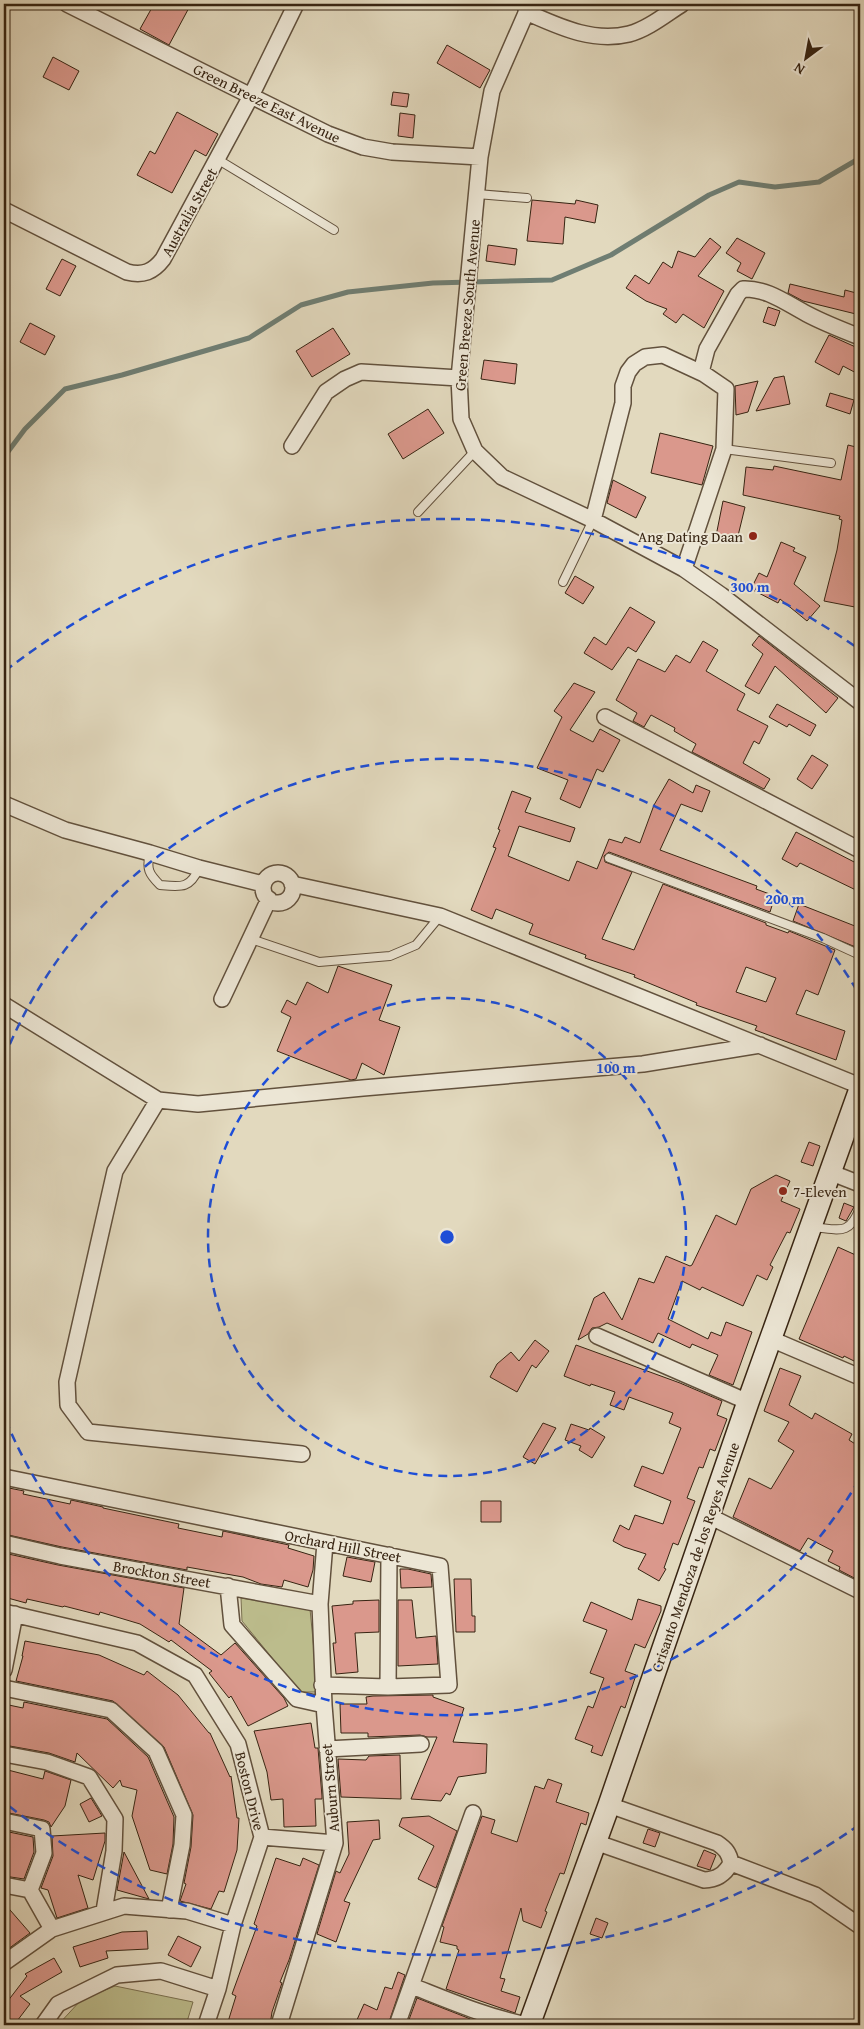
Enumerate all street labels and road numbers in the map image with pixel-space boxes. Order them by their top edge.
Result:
street label: Green Breeze East Avenue [190,58,344,148]
street label: Australia Street [156,163,222,260]
street label: Green Breeze South Avenue [449,218,485,392]
street label: Crisanto Mendoza de los Reyes Avenue [646,1439,744,1675]
street label: Orchard Hill Street [283,1524,404,1568]
street label: Brockton Street [112,1555,213,1593]
street label: Auburn Street [316,1742,344,1833]
street label: Boston Drive [230,1749,270,1833]

